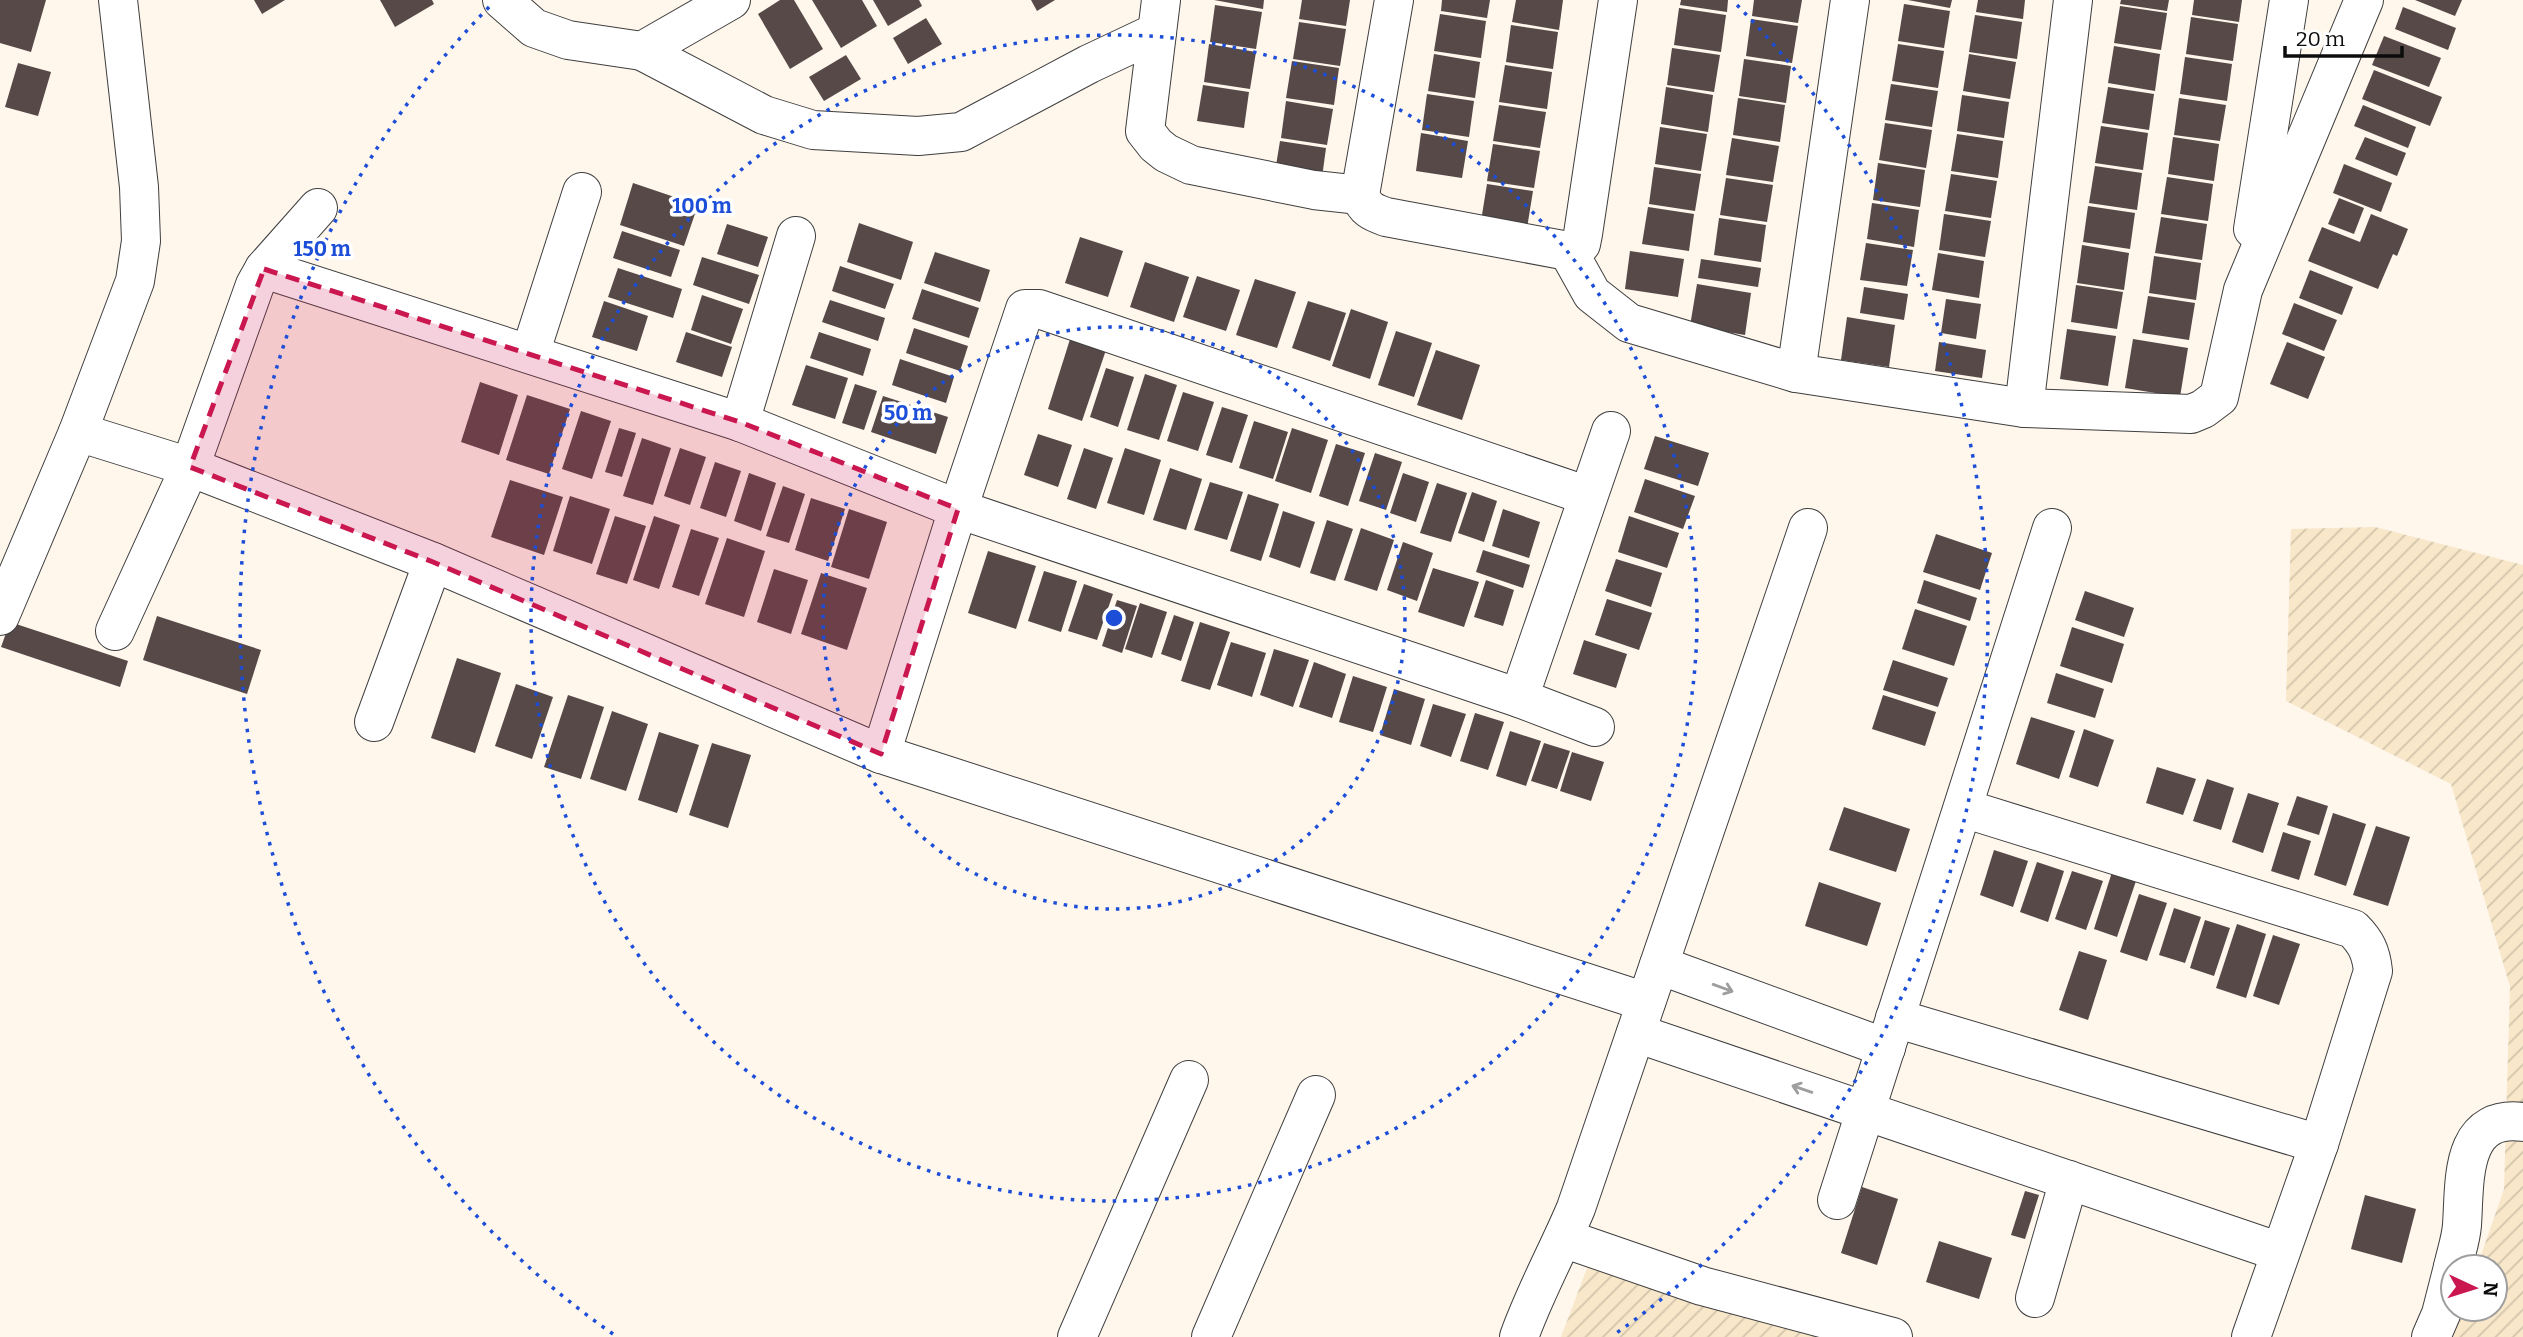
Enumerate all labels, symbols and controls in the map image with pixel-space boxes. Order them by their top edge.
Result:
scale bar [2285,14,2402,58]
text: 20 m [2296,26,2345,52]
text: 100 m [672,193,732,219]
text: 150 m [293,236,351,262]
text: 50 m [884,400,932,426]
centre of rings [1102,606,1126,630]
one-way arrow [1711,983,1733,995]
one-way arrow [1791,1082,1813,1094]
north arrow [2439,1253,2509,1323]
text: N [2478,1281,2502,1298]

